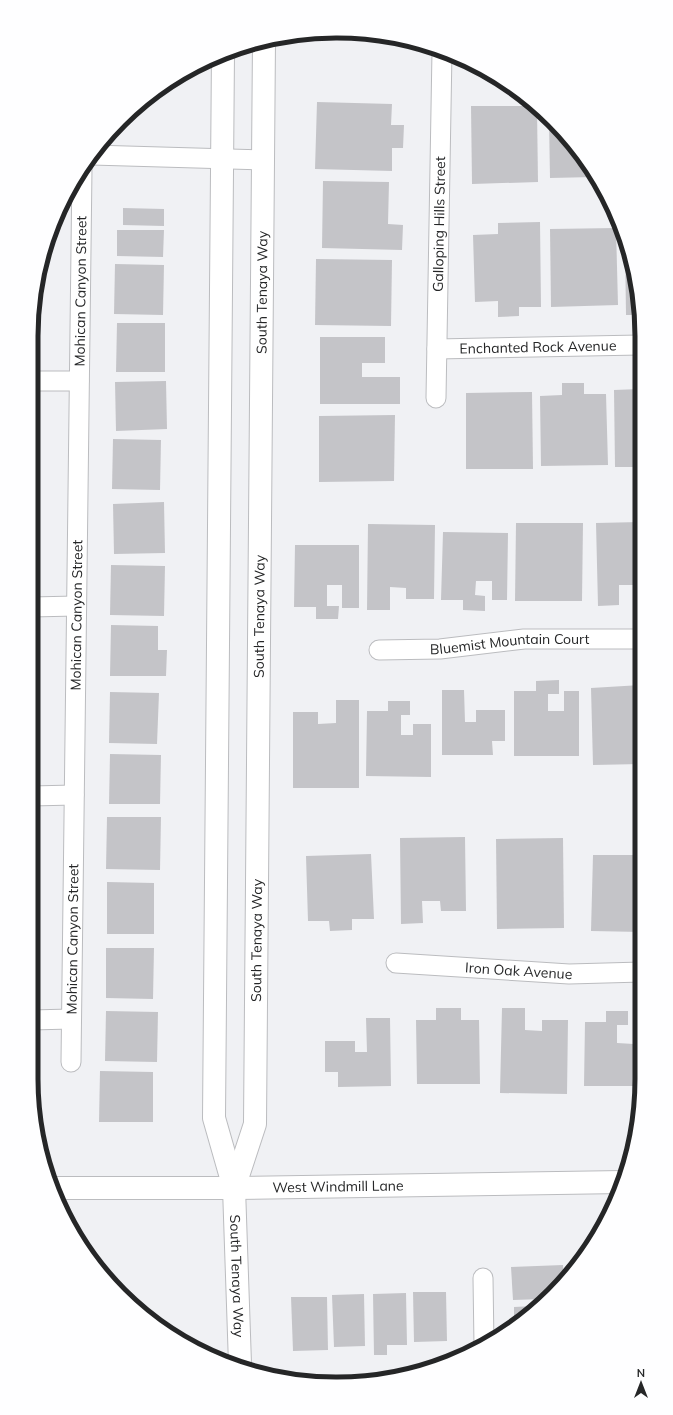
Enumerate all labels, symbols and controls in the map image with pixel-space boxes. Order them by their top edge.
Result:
street label: Galloping Hills Street [429,156,449,292]
street label: Mohican Canyon Street [71,216,90,366]
street label: South Tenaya Way [252,230,271,354]
street label: Enchanted Rock Avenue [459,336,617,358]
street label: Mohican Canyon Street [67,540,86,690]
street label: South Tenaya Way [250,554,269,678]
street label: Bluemist Mountain Court [430,630,590,658]
street label: Mohican Canyon Street [63,863,82,1014]
street label: South Tenaya Way [247,878,266,1002]
street label: Iron Oak Avenue [465,958,573,983]
street label: West Windmill Lane [272,1176,404,1196]
street label: South Tenaya Way [226,1214,248,1338]
north arrow [621,1363,661,1403]
text: N [637,1366,645,1380]

